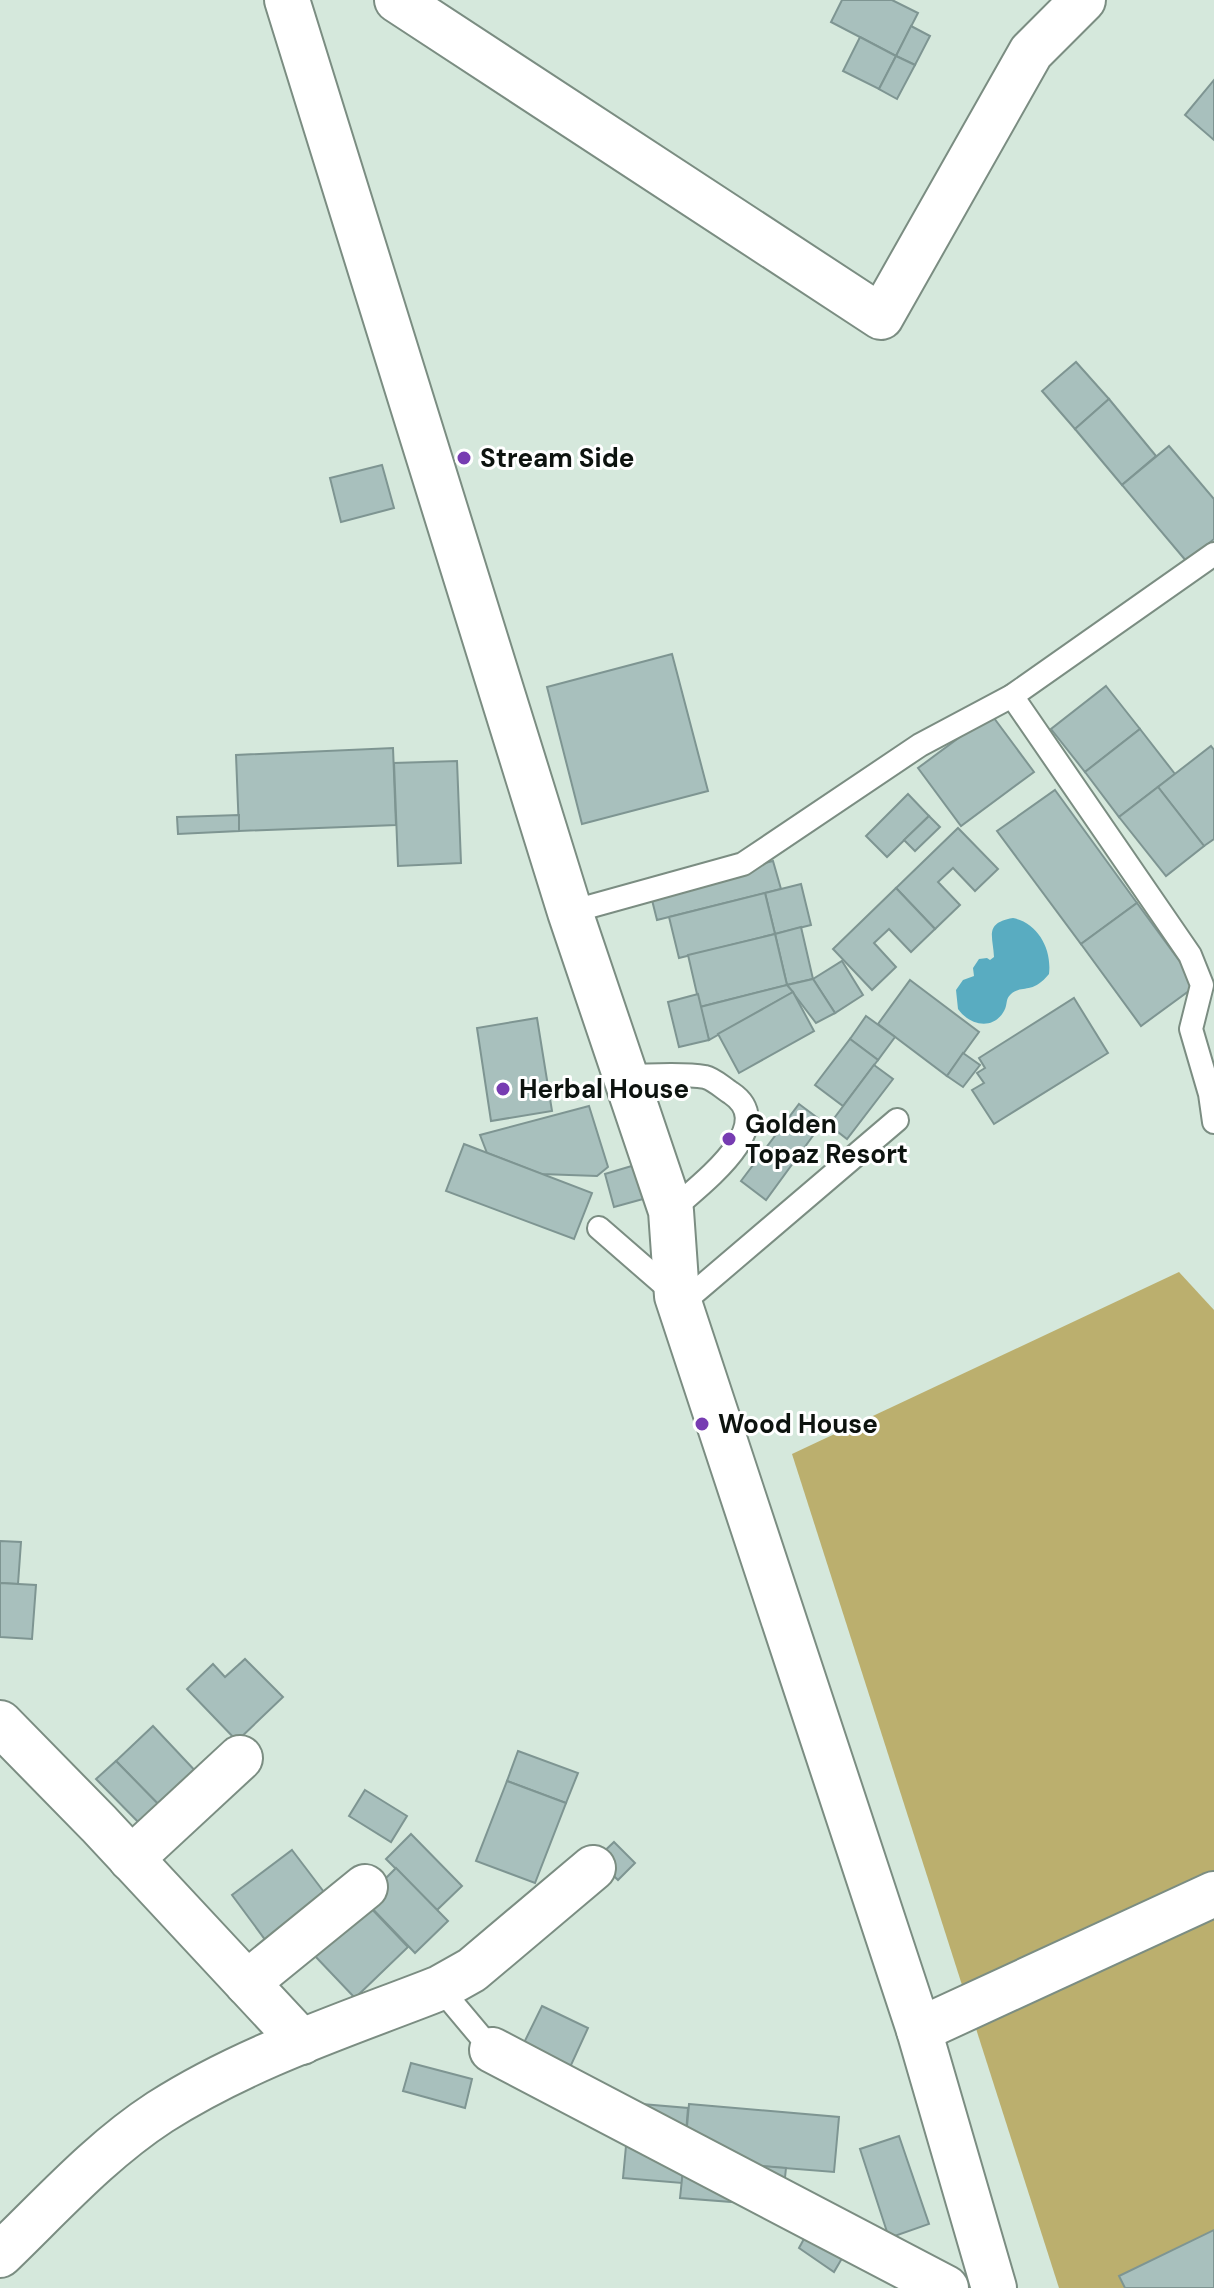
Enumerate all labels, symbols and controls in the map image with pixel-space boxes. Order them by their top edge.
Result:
place label: Stream Side [480,441,634,475]
marker: Stream Side [455,449,473,467]
place label: Herbal House [519,1072,689,1106]
marker: Herbal House [494,1080,512,1098]
place label: Golden Topaz Resort [745,1107,908,1171]
marker: Golden Topaz Resort [720,1130,738,1148]
place label: Wood House [718,1407,878,1441]
marker: Wood House [693,1415,711,1433]

